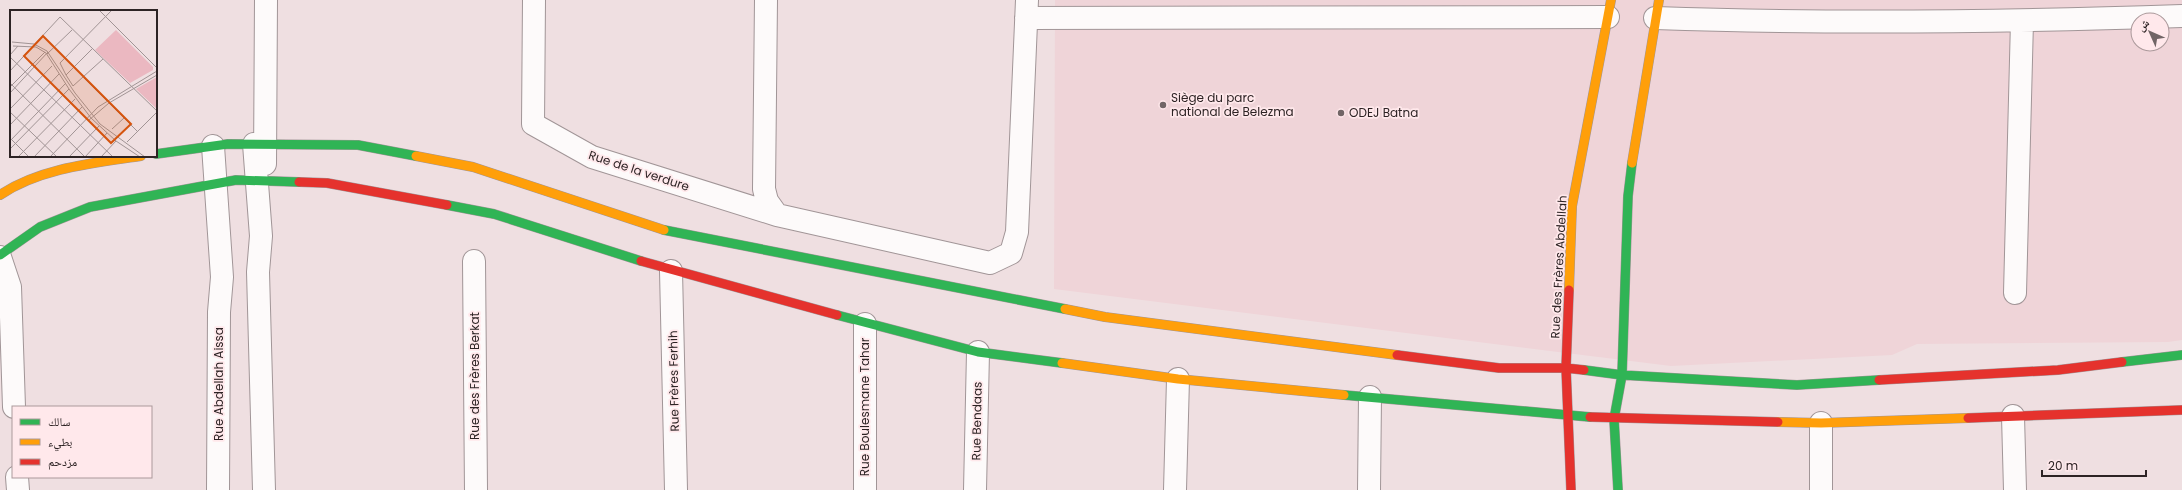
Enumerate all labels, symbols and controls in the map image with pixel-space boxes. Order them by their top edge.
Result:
inset map [10,10,157,157]
north arrow [2130,12,2170,52]
text: ش [2133,15,2153,35]
place label: Siège du parc national de Belezma [1171,89,1294,120]
marker: Siège du parc national de Belezma [1158,100,1168,110]
place label: ODEJ Batna [1349,104,1418,121]
marker: ODEJ Batna [1336,108,1346,118]
street label: Rue de la verdure [587,146,692,195]
street label: Rue des Frères Abdellah [1546,195,1571,339]
street label: Rue des Frères Berkat [466,312,483,440]
street label: Rue Abdellah Aissa [210,327,227,441]
street label: Rue Frères Ferhih [664,330,683,432]
street label: Rue Boulesmane Tahar [856,337,873,476]
street label: Rue Bendaas [967,381,986,460]
legend [12,406,152,478]
text: سالك [48,413,70,430]
text: بطيء [48,433,72,452]
scale bar [2042,452,2146,478]
text: مزدحم [48,453,77,470]
text: 20 m [2048,457,2078,474]

